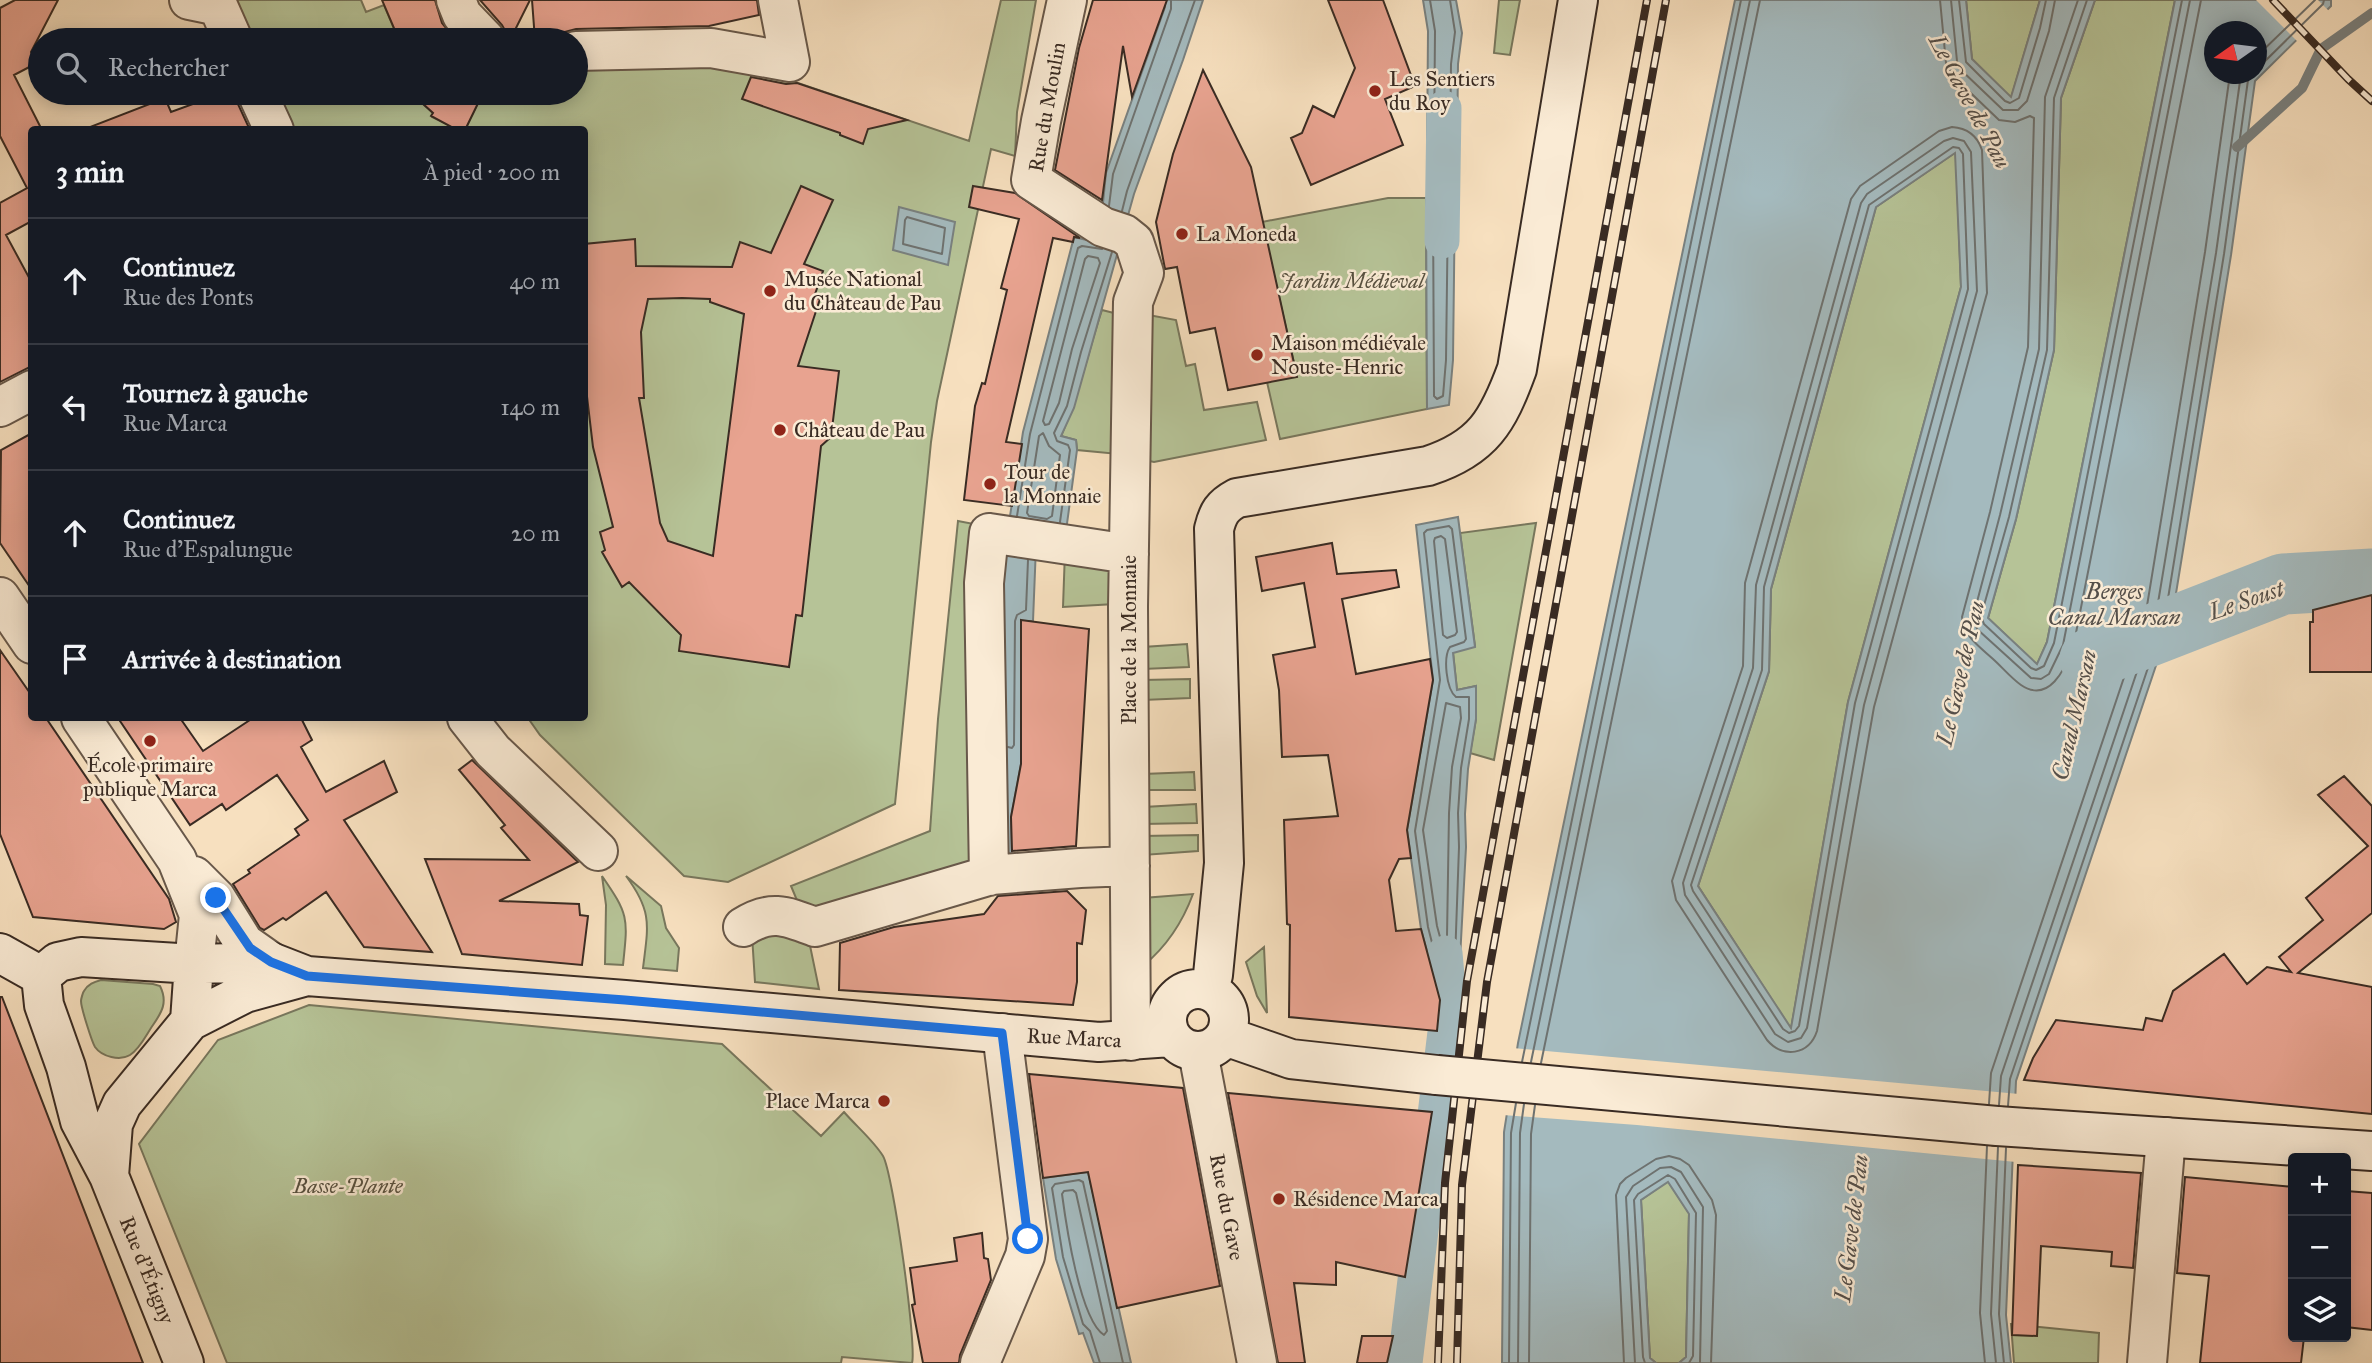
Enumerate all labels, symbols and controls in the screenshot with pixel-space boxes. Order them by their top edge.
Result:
north arrow [2204,21,2267,84]
search box [28,28,588,105]
water label: Le Gave de Pau [1922,28,2017,173]
street label: Rue du Moulin [1023,40,1071,174]
icon: search [52,48,90,86]
text: Rechercher [108,51,229,83]
place label: Les Sentiers du Roy [1389,66,1495,116]
marker: Les Sentiers du Roy [1367,83,1383,99]
text: 3 min [56,154,124,190]
text: À pied · 200 m [423,158,560,186]
place label: La Moneda [1196,221,1297,247]
marker: La Moneda [1174,226,1190,242]
text: Continuez [123,251,235,283]
icon: ahead [56,262,94,300]
place label: Musée National du Château de Pau [784,266,941,316]
text: 40 m [510,267,560,295]
park label: Jardin Médieval [1279,268,1427,294]
text: Rue des Ponts [123,283,254,311]
marker: Musée National du Château de Pau [762,283,778,299]
place label: Maison médiévale Nouste-Henric [1271,330,1426,380]
marker: Maison médiévale Nouste-Henric [1249,347,1265,363]
text: Tournez à gauche [123,377,308,409]
icon: left [56,388,94,426]
text: 140 m [500,393,560,421]
text: Rue Marca [123,409,227,437]
place label: Château de Pau [794,417,925,443]
marker: Château de Pau [772,422,788,438]
place label: Tour de la Monnaie [1004,459,1101,509]
marker: Tour de la Monnaie [982,476,998,492]
text: Continuez [123,503,235,535]
icon: ahead [56,514,94,552]
text: 20 m [511,519,560,547]
text: Rue d'Espalungue [123,535,293,563]
street label: Place de la Monnaie [1116,555,1142,725]
water label: Le Soust [2204,574,2289,626]
water label: Berges Canal Marsan [2048,577,2180,631]
water label: Le Gave de Pau [1929,598,1990,749]
icon: arrive [56,640,94,678]
text: Arrivée à destination [123,643,341,675]
water label: Canal Marsan [2045,647,2103,783]
marker: École primaire publique Marca [142,733,158,749]
place label: École primaire publique Marca [82,751,217,802]
route end [200,882,231,913]
street label: Rue Marca [1026,1023,1122,1053]
place label: Place Marca [765,1088,870,1114]
marker: Place Marca [876,1093,892,1109]
street label: Rue du Gave [1204,1152,1250,1263]
water label: Le Gave de Pau [1828,1153,1874,1304]
map controls [2288,1153,2351,1342]
button: + [2288,1153,2351,1216]
park label: Basse-Plante [292,1173,404,1199]
place label: Résidence Marca [1293,1186,1439,1212]
marker: Résidence Marca [1271,1191,1287,1207]
street label: Rue d'Étigny [114,1212,182,1329]
button: − [2288,1216,2351,1279]
route start [1012,1223,1043,1254]
button: layers [2288,1279,2351,1342]

